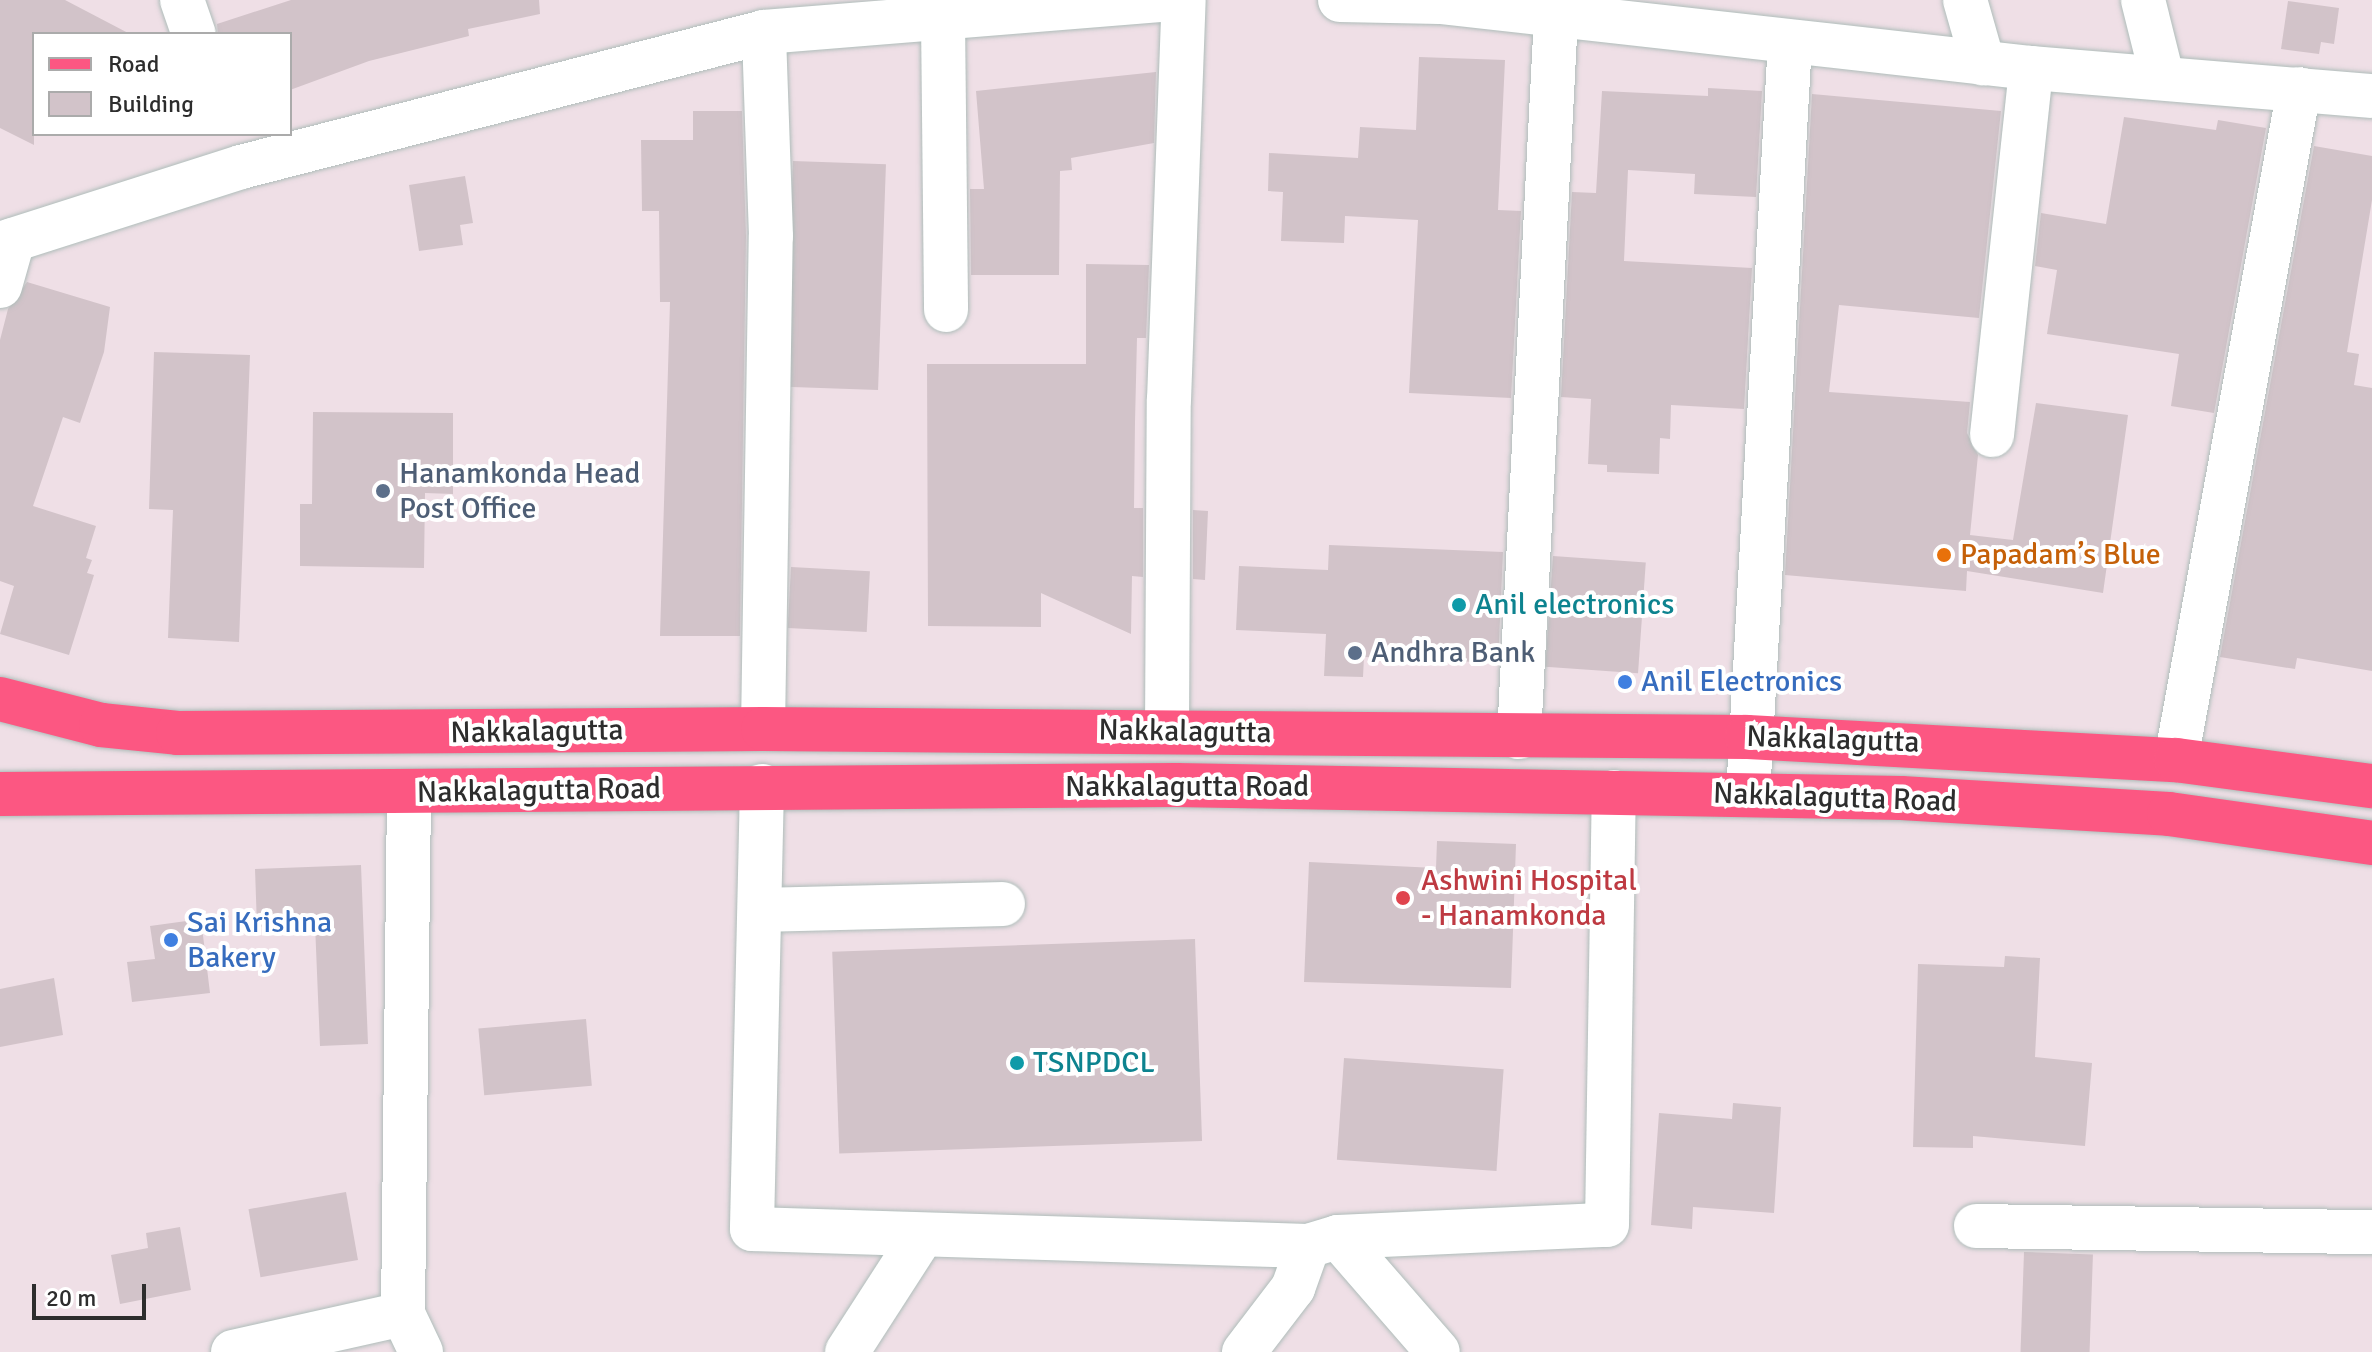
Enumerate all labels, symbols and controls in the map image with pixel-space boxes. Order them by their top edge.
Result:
legend [32,32,292,136]
text: Road [108,49,159,79]
text: Building [108,89,194,119]
place label: Hanamkonda Head Post Office [399,456,640,526]
marker: Hanamkonda Head Post Office [374,482,392,500]
place label: Papadam’s Blue [1960,537,2161,573]
marker: Papadam’s Blue [1935,546,1953,564]
place label: Anil electronics [1475,587,1674,623]
marker: Anil electronics [1450,596,1468,614]
place label: Andhra Bank [1371,635,1535,671]
marker: Andhra Bank [1346,644,1364,662]
place label: Anil Electronics [1641,664,1842,700]
marker: Anil Electronics [1616,673,1634,691]
street label: Nakkalagutta [450,712,624,752]
street label: Nakkalagutta [1098,712,1272,752]
street label: Nakkalagutta [1746,719,1920,761]
street label: Nakkalagutta Road [1065,769,1309,805]
street label: Nakkalagutta Road [417,771,661,811]
street label: Nakkalagutta Road [1712,776,1958,820]
place label: Ashwini Hospital - Hanamkonda [1421,863,1637,934]
marker: Ashwini Hospital - Hanamkonda [1392,887,1414,909]
place label: Sai Krishna Bakery [187,905,332,976]
marker: Sai Krishna Bakery [162,931,180,949]
place label: TSNPDCL [1033,1045,1155,1081]
marker: TSNPDCL [1008,1054,1026,1072]
scale bar [36,1268,150,1318]
text: 20 m [46,1283,96,1313]

